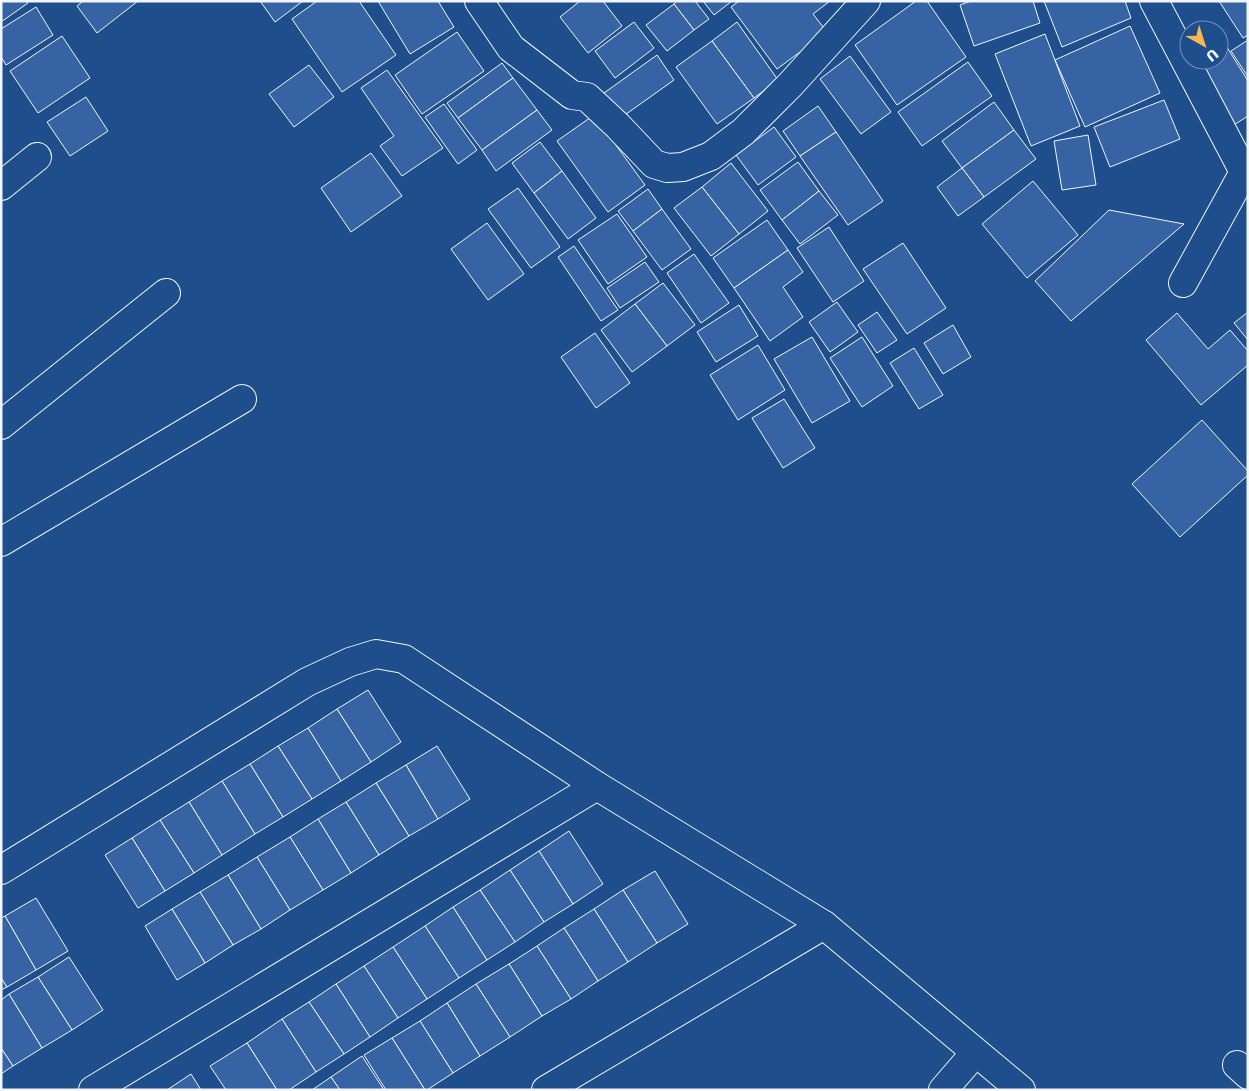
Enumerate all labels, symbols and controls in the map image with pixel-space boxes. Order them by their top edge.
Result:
north arrow [1179,20,1229,70]
text: U [1203,45,1222,65]

